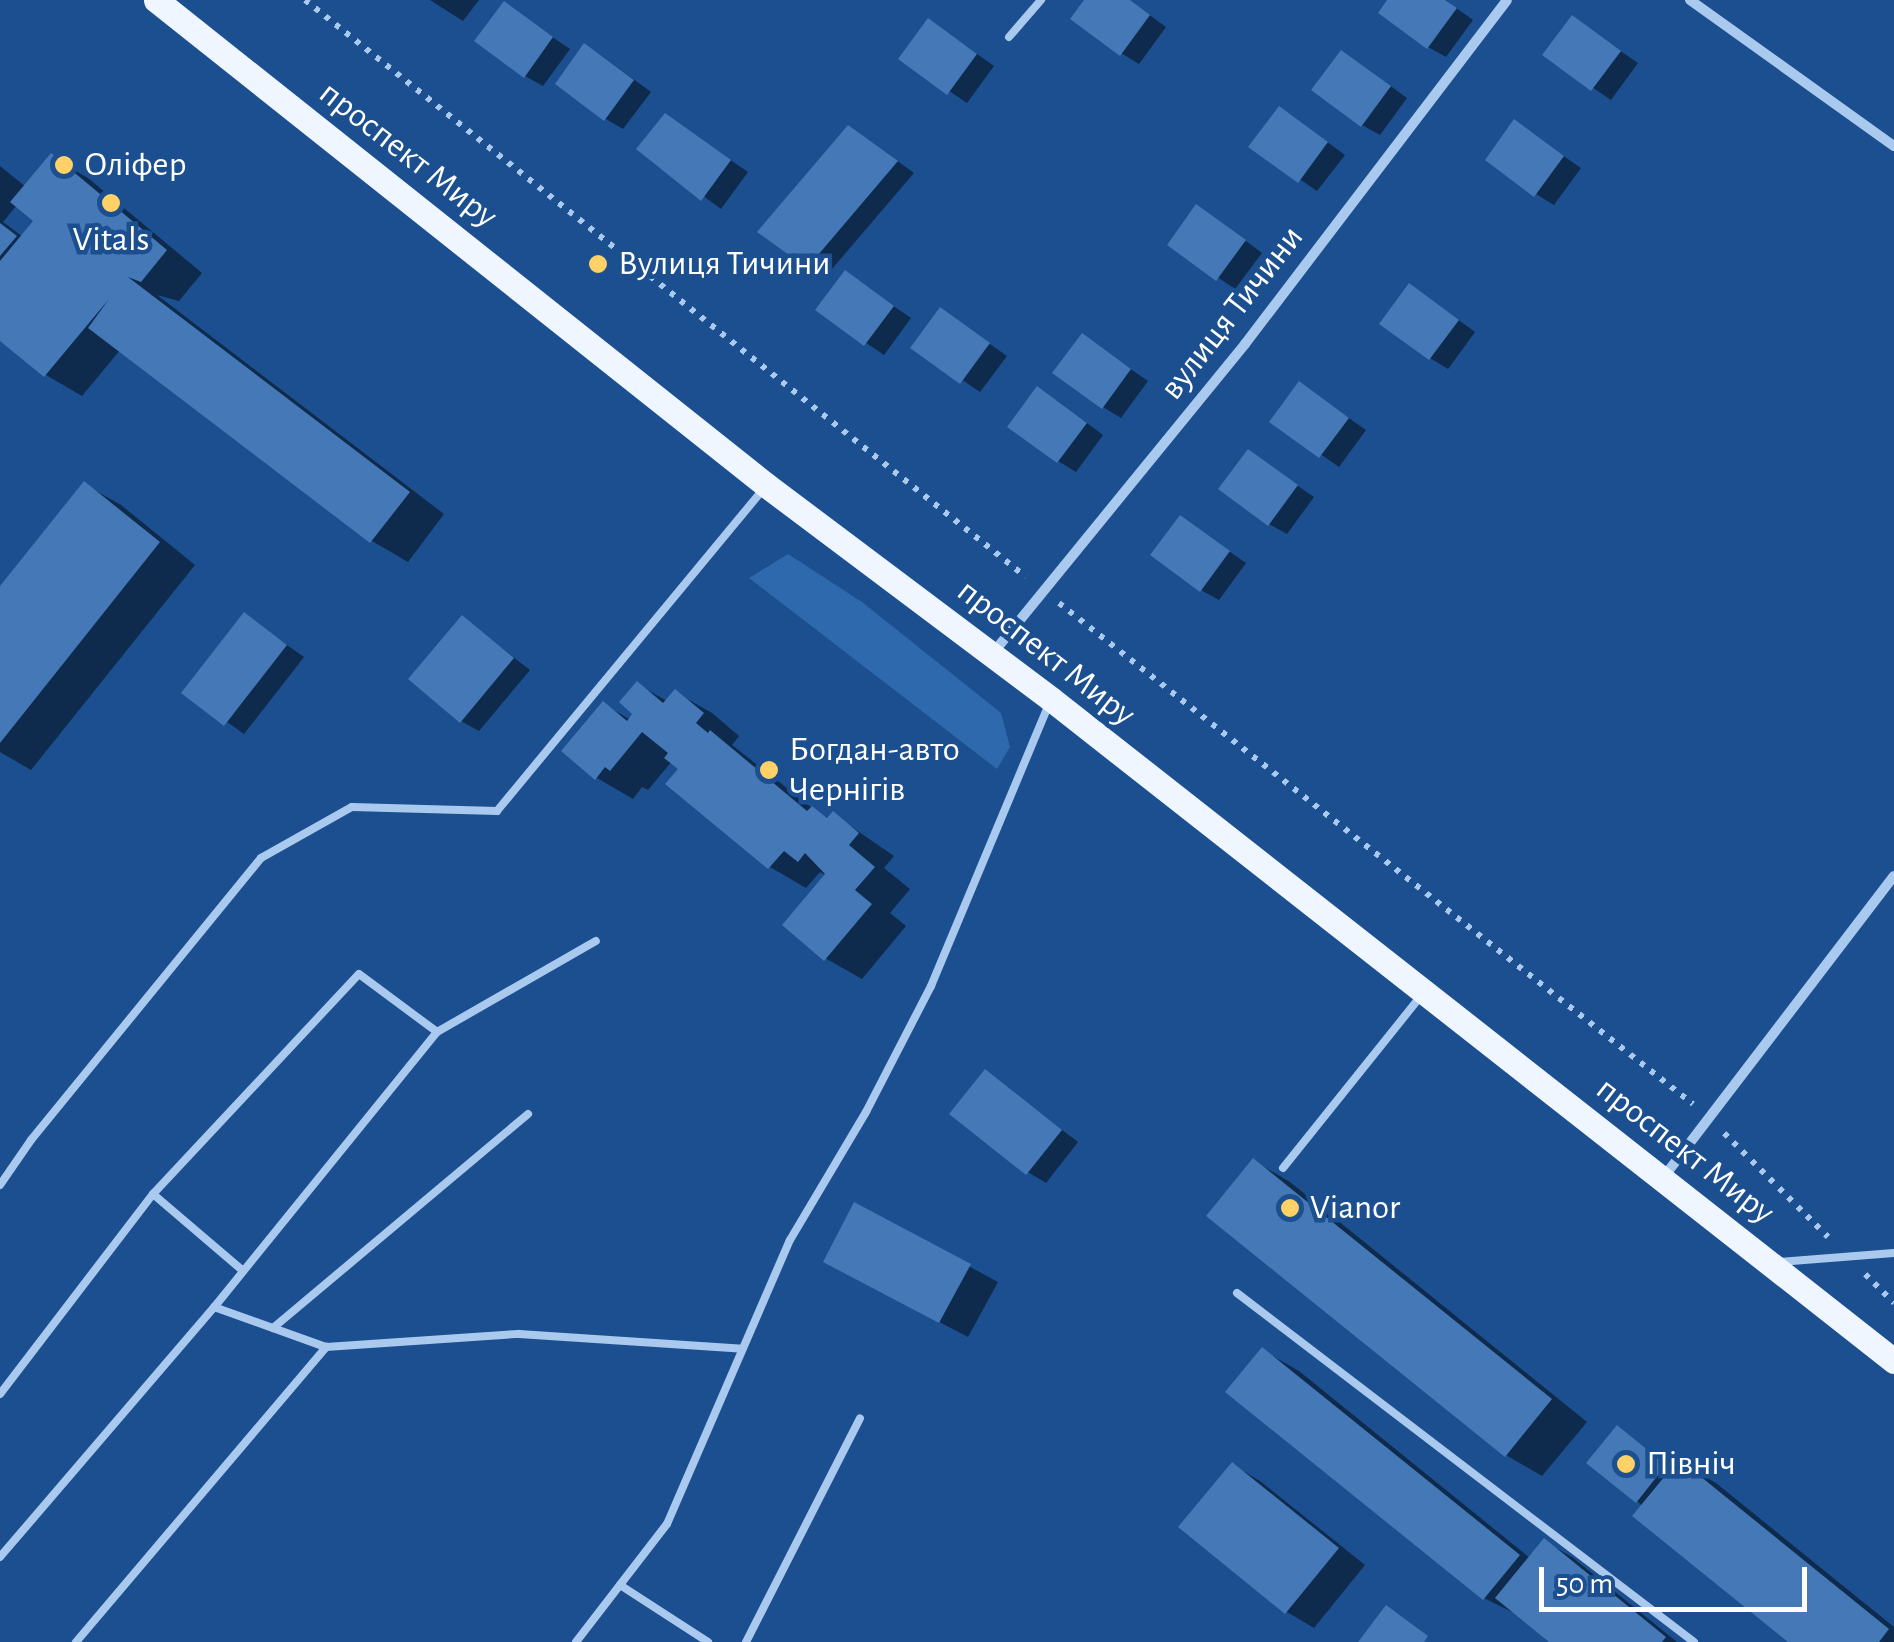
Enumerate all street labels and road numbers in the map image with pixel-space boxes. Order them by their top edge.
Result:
street label: проспект Миру [310,72,506,238]
street label: вулиця Тичини [1151,218,1313,408]
street label: проспект Миру [948,570,1144,736]
street label: проспект Миру [1587,1068,1783,1234]

